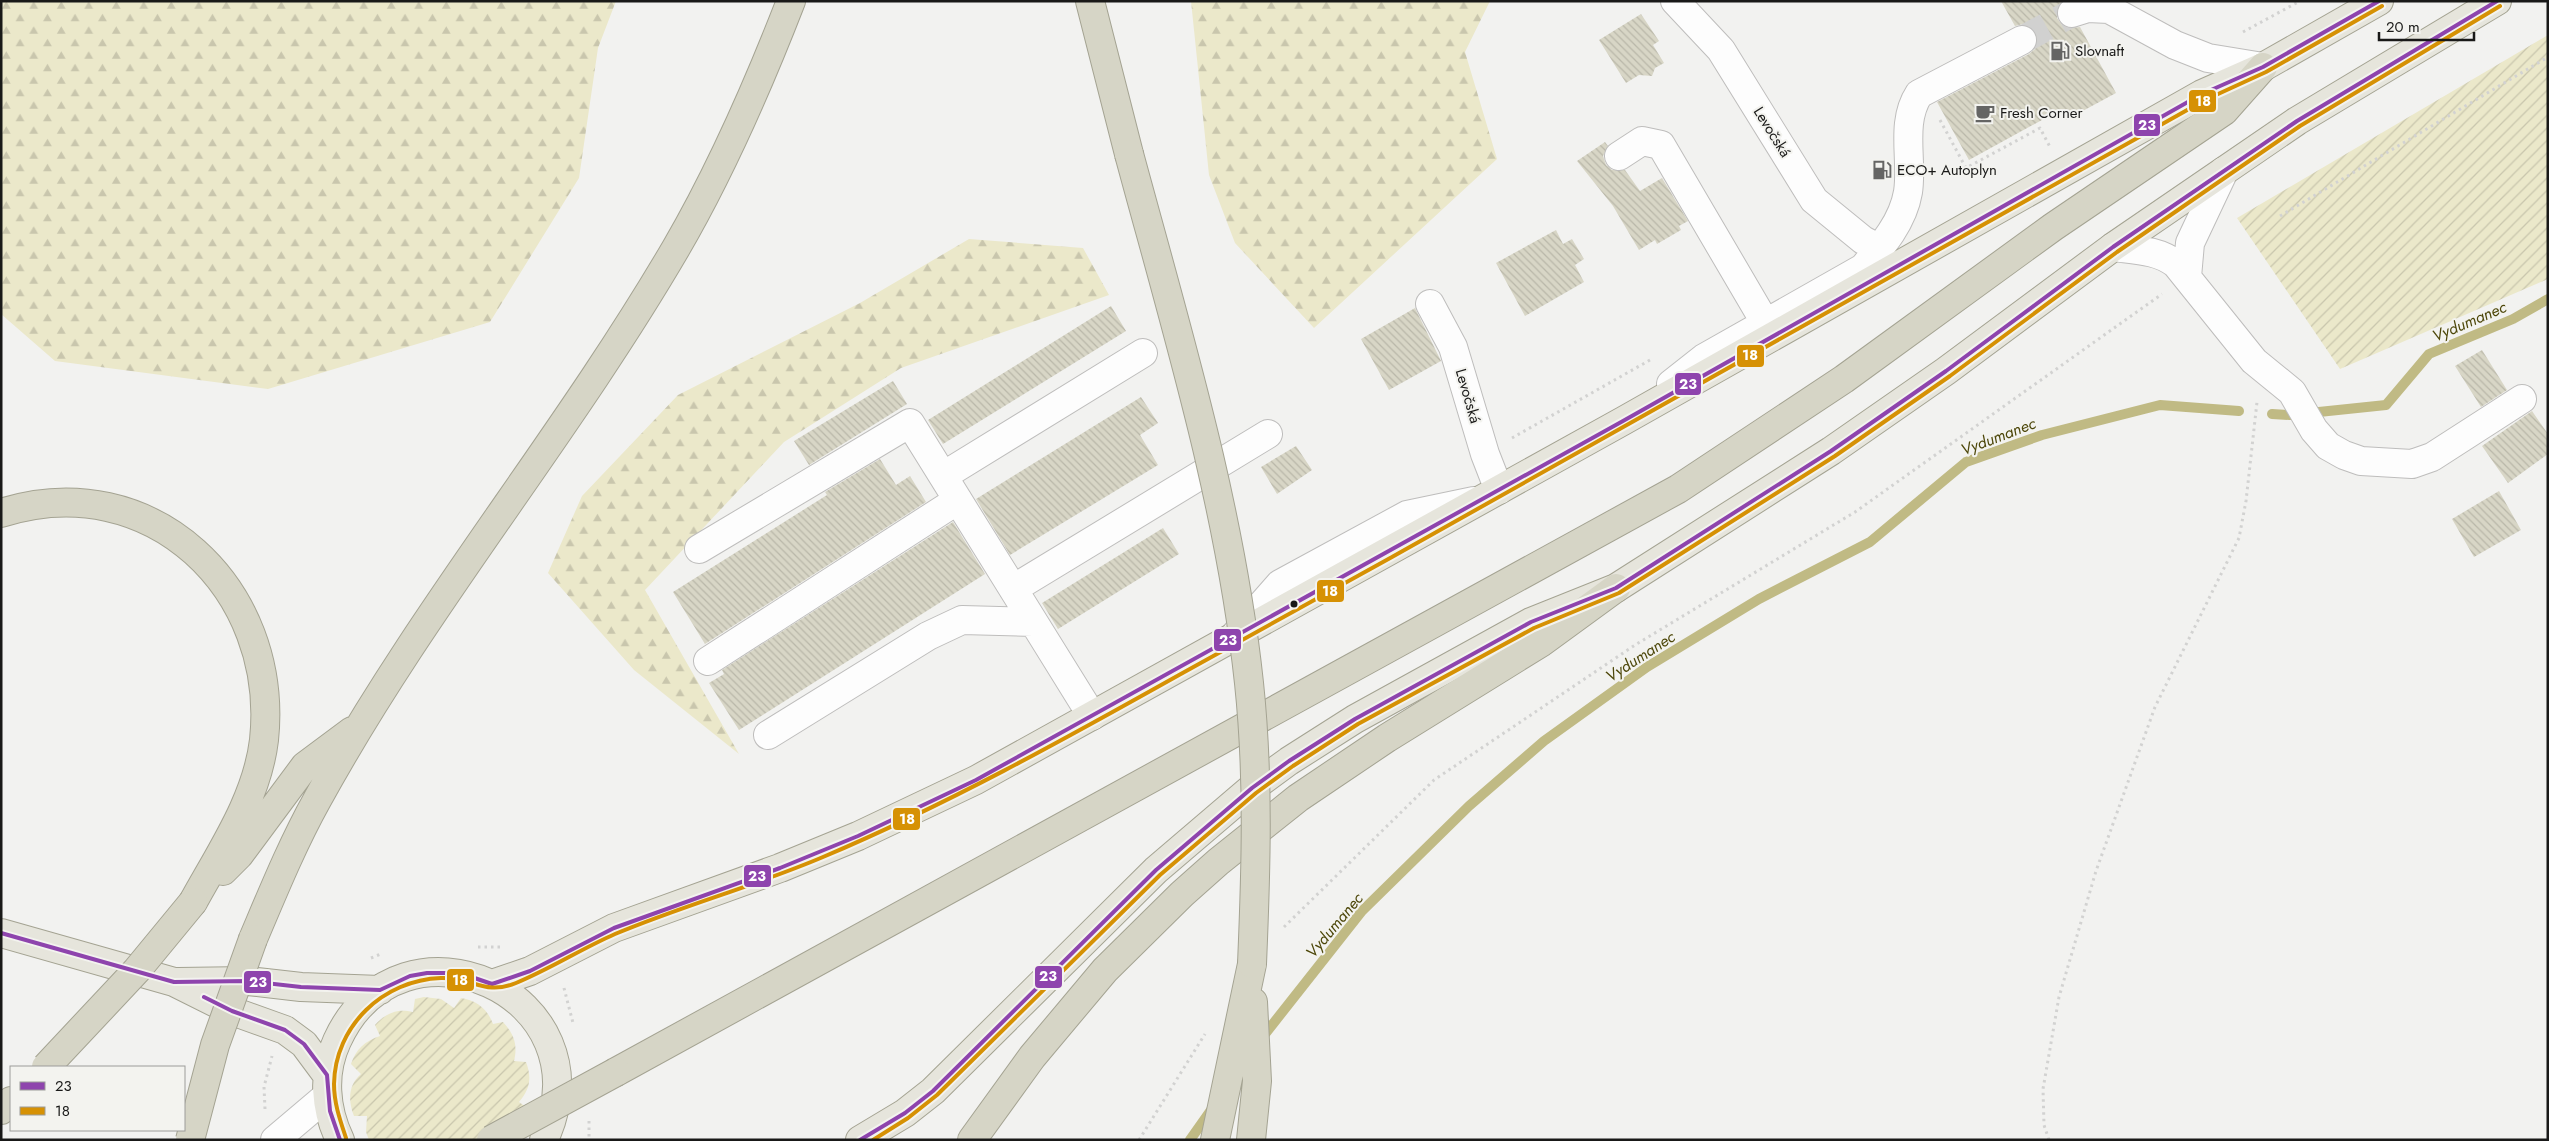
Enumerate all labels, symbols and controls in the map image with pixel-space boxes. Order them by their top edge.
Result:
scale bar [2379,10,2474,42]
text: 20 m [2386,16,2420,38]
fuel station icon: Slovnaft [2049,40,2071,62]
place label: Slovnaft [2075,40,2125,62]
line badge: 18 [2188,89,2217,113]
text: 18 [2195,91,2211,111]
street label: Levočská [1748,102,1796,162]
cafe icon: Fresh Corner [1974,102,1996,124]
place label: Fresh Corner [2000,102,2083,124]
line badge: 23 [2133,113,2161,137]
text: 23 [2138,115,2156,135]
fuel station icon: ECO+ Autoplyn [1871,159,1893,181]
place label: ECO+ Autoplyn [1897,159,1997,181]
water label: Vydumanec [2429,295,2510,347]
line badge: 18 [1736,344,1765,368]
text: 18 [1742,345,1758,365]
street label: Levočská [1450,366,1486,426]
line badge: 23 [1674,372,1702,396]
text: 23 [1679,374,1697,394]
water label: Vydumanec [1957,411,2040,461]
line badge: 18 [1316,579,1345,603]
text: 18 [1322,581,1338,601]
unlabelled marker [1289,599,1299,609]
water label: Vydumanec [1601,625,1680,687]
line badge: 23 [1213,628,1242,652]
text: 23 [1219,630,1237,650]
line badge: 18 [892,807,921,831]
text: 18 [899,809,915,829]
line badge: 23 [743,864,772,888]
text: 23 [748,866,766,886]
water label: Vydumanec [1300,887,1369,963]
line badge: 23 [1034,965,1063,989]
text: 23 [1039,966,1057,986]
line badge: 18 [446,968,475,992]
line badge: 23 [243,970,272,994]
text: 18 [452,970,468,990]
text: 23 [249,972,267,992]
legend [10,1066,185,1131]
text: 23 [55,1075,72,1097]
text: 18 [55,1100,70,1122]

